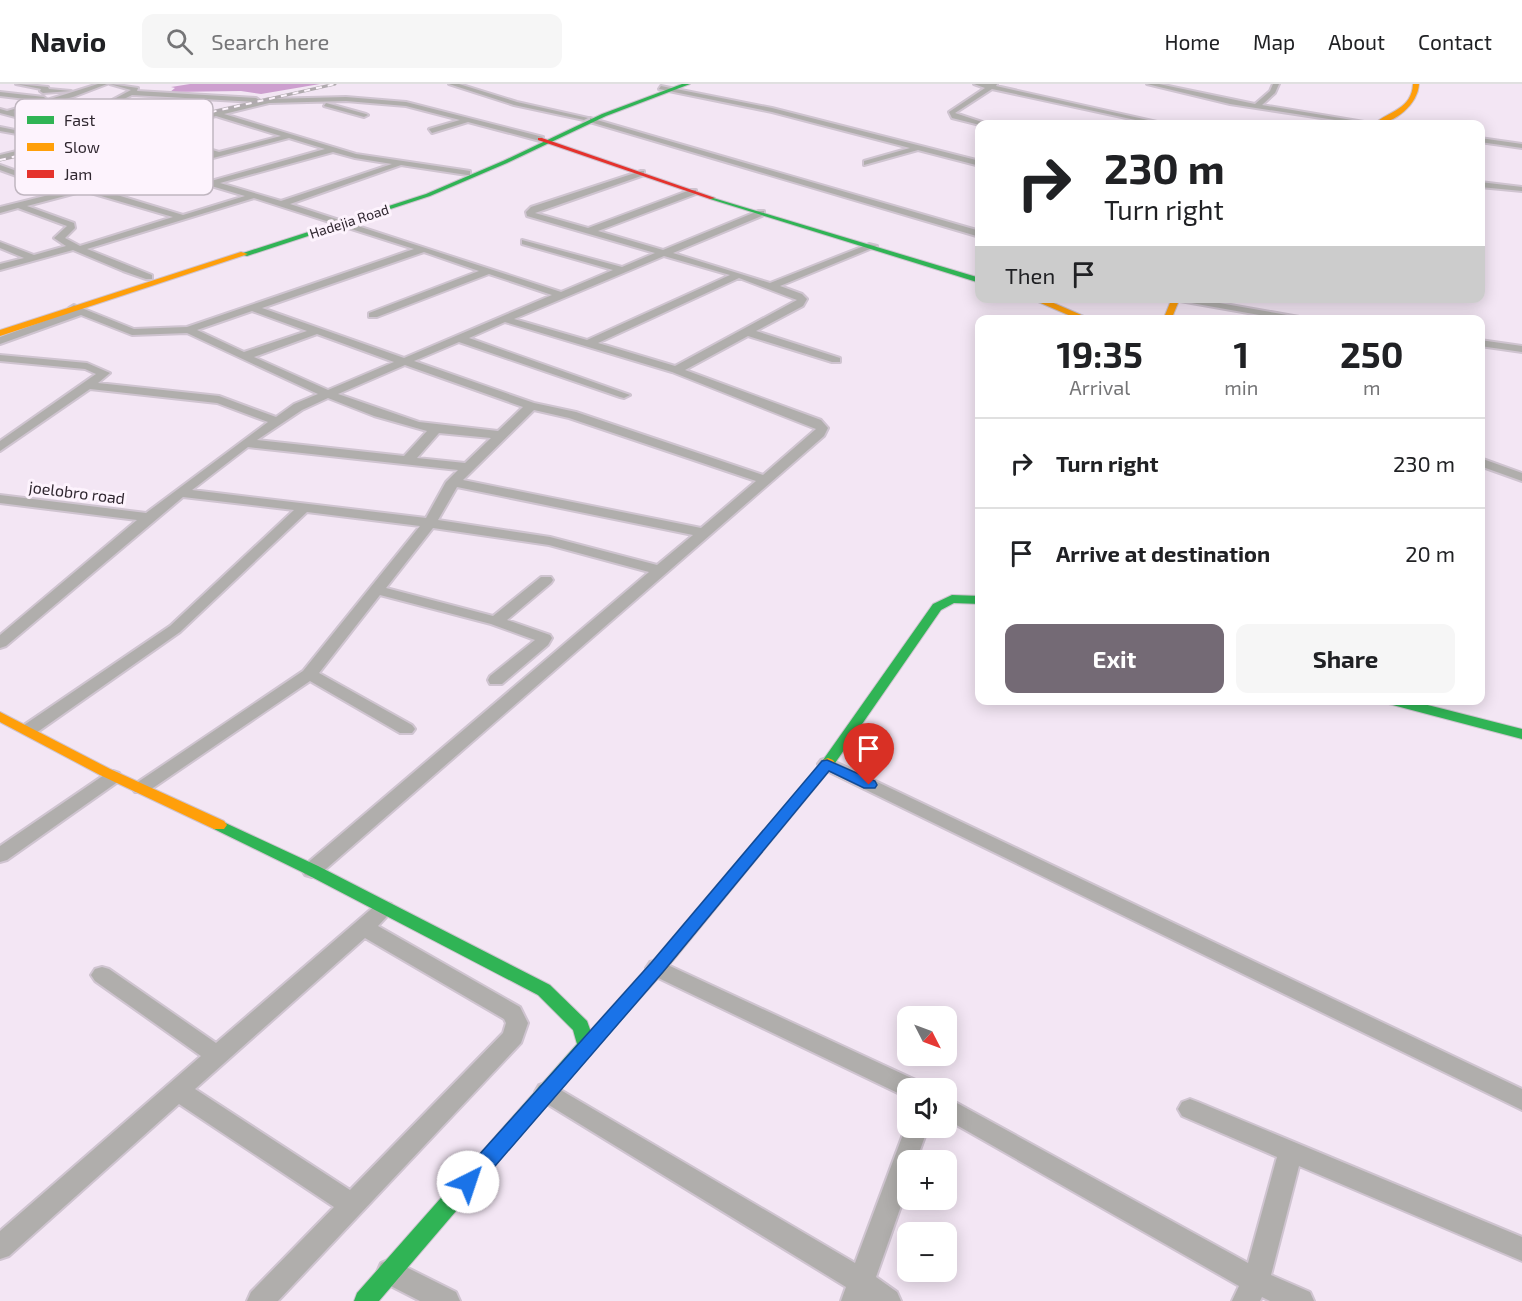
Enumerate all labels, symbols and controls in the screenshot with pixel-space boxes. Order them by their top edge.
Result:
search box [142,14,562,68]
text: Navio [30,24,106,58]
icon: search [163,25,196,58]
text: Search here [211,28,329,54]
text: Home [1164,29,1220,54]
text: Map [1253,29,1295,54]
text: About [1328,29,1385,54]
text: Contact [1418,29,1492,54]
legend [15,99,213,195]
text: Fast [64,110,95,129]
text: Slow [64,137,100,156]
text: 230 m [1104,142,1225,192]
icon: right [1005,144,1083,222]
text: Jam [64,164,92,183]
text: Turn right [1104,193,1224,225]
street label: Hadejia Road [307,200,391,242]
icon: arrive [1067,258,1100,291]
text: Then [1005,262,1055,288]
text: 19:35 [1057,332,1143,375]
text: 1 [1234,332,1249,375]
text: 250 [1340,332,1403,375]
text: Arrival [1069,375,1130,399]
text: min [1224,375,1258,399]
text: m [1363,375,1380,399]
icon: right [1005,447,1038,480]
text: Turn right [1056,450,1158,476]
text: 230 m [1393,450,1455,476]
street label: joelobro road [28,477,126,508]
icon: arrive [1005,537,1038,570]
text: Arrive at destination [1056,540,1270,566]
text: 20 m [1405,540,1455,566]
button: Exit [1005,624,1224,693]
button: Share [1236,624,1455,693]
pin [843,723,894,785]
icon: arrive [852,732,885,765]
north arrow [897,1006,957,1066]
map controls [897,1006,957,1282]
button: sound [897,1078,957,1138]
position arrow [436,1150,500,1214]
button: + [897,1150,957,1210]
button: − [897,1222,957,1282]

